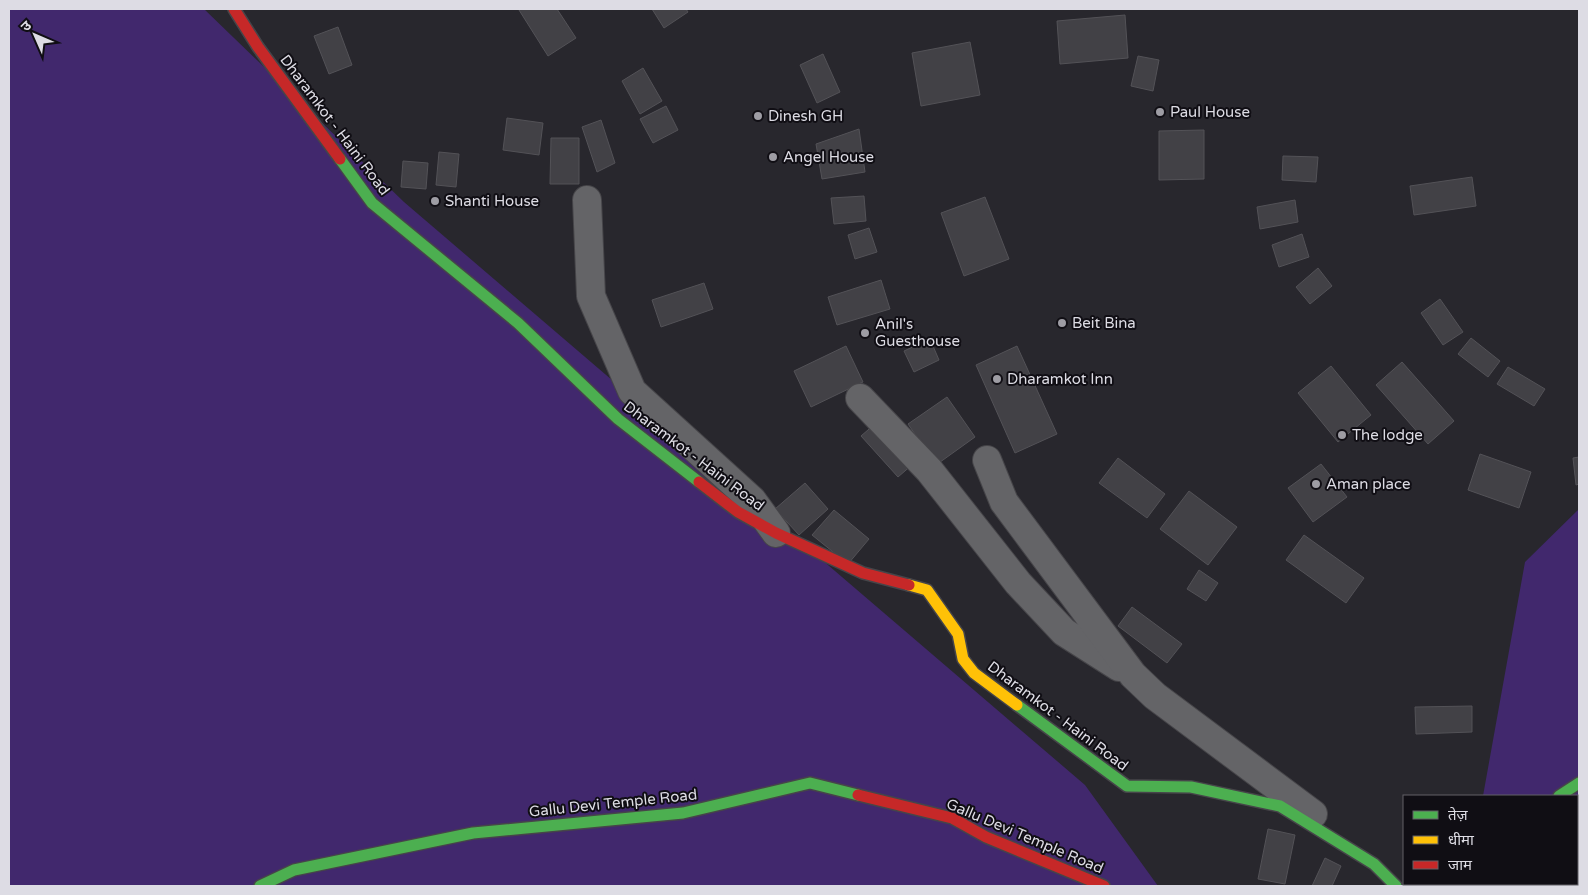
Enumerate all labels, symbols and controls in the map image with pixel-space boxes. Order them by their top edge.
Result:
north arrow [10,10,60,60]
text: उ [17,17,36,35]
street label: Dharamkot - Haini Road [276,51,394,199]
place label: Paul House [1170,103,1250,121]
marker: Paul House [1154,106,1166,118]
place label: Dinesh GH [768,107,843,125]
marker: Dinesh GH [752,110,764,122]
place label: Angel House [783,148,874,166]
marker: Angel House [767,151,779,163]
place label: Shanti House [445,192,539,210]
marker: Shanti House [429,195,441,207]
place label: Beit Bina [1072,314,1136,332]
place label: Anil's Guesthouse [875,315,960,350]
marker: Beit Bina [1056,317,1068,329]
marker: Anil's Guesthouse [859,327,871,339]
place label: Dharamkot Inn [1007,370,1113,388]
marker: Dharamkot Inn [991,373,1003,385]
street label: Dharamkot - Haini Road [620,397,768,515]
place label: The lodge [1352,426,1423,444]
marker: The lodge [1336,429,1348,441]
place label: Aman place [1326,475,1410,493]
marker: Aman place [1310,478,1322,490]
street label: Dharamkot - Haini Road [984,657,1132,775]
street label: Gallu Devi Temple Road [528,785,698,821]
street label: Gallu Devi Temple Road [944,795,1106,877]
legend [1403,795,1578,885]
text: तेज़ [1448,806,1469,824]
text: धीमा [1448,831,1475,849]
text: जाम [1448,856,1473,874]

